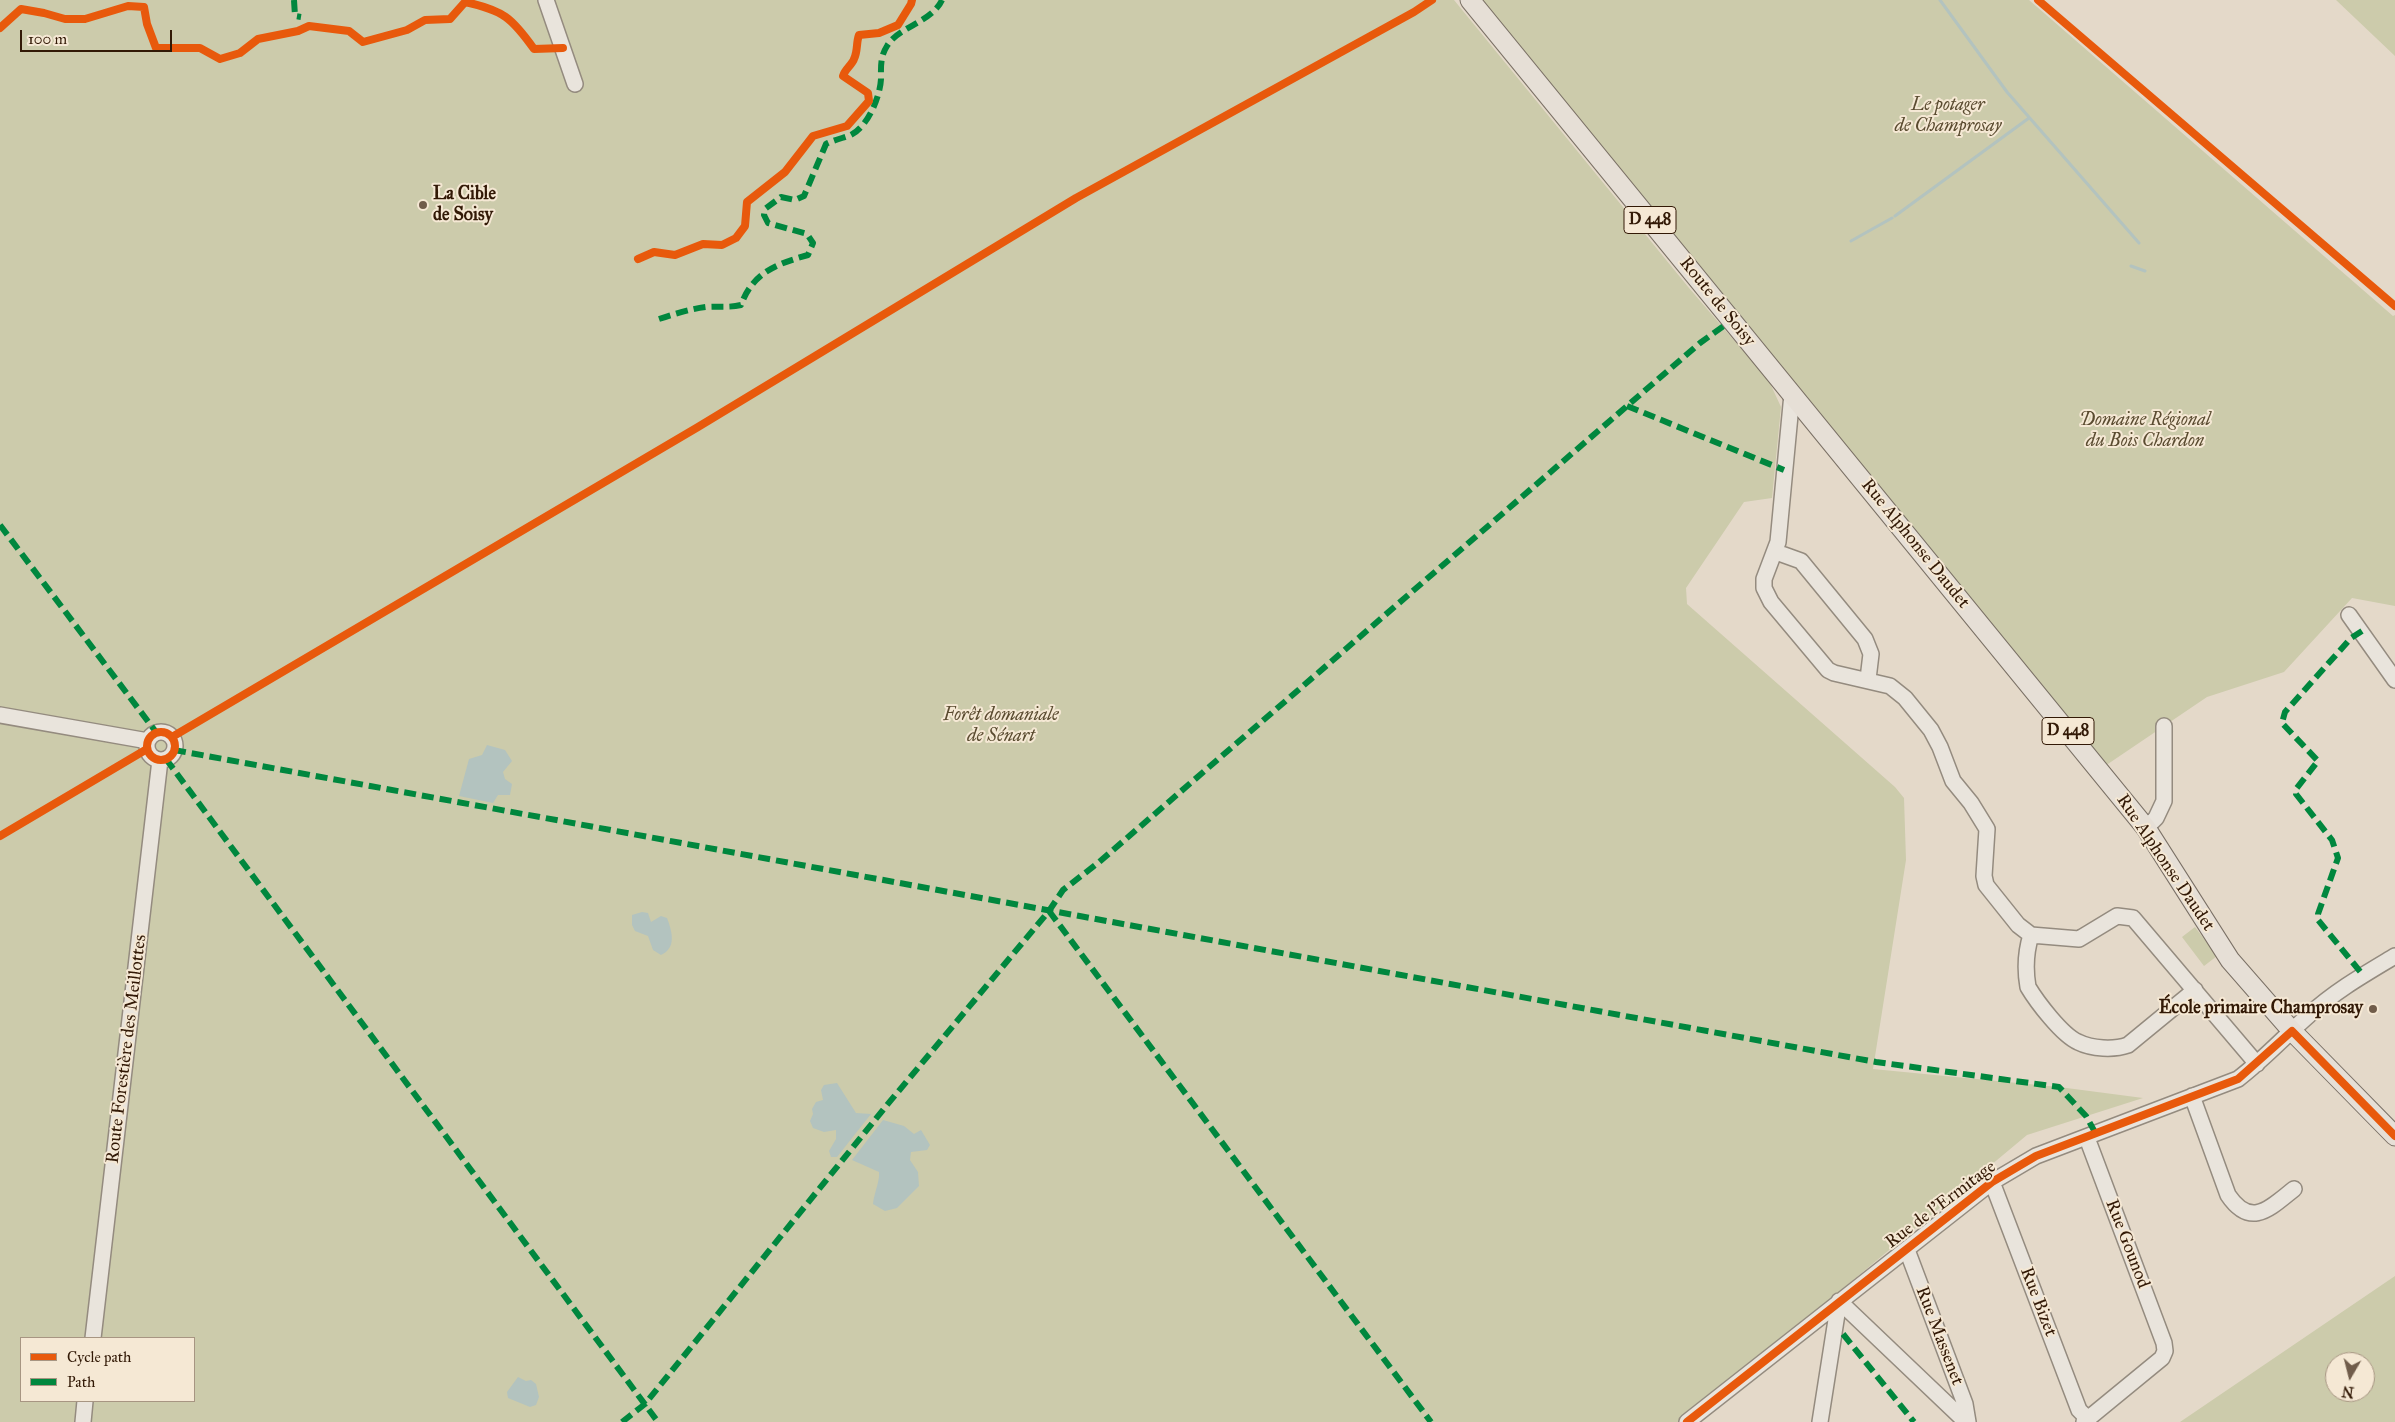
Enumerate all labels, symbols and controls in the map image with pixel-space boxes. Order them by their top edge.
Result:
scale bar [22,20,175,52]
text: 100 m [28,30,67,48]
park label: Le potager de Champrosay [1895,95,2001,138]
place label: La Cible de Soisy [433,184,496,226]
marker: La Cible de Soisy [417,199,429,211]
road number: D 448 [1624,206,1676,234]
street label: Route de Soisy [1674,253,1760,351]
park label: Domaine Régional du Bois Chardon [2079,410,2211,452]
street label: Rue Alphonse Daudet [1856,475,1974,613]
park label: Forêt domaniale de Sénart [943,705,1059,748]
road number: D 448 [2042,718,2094,744]
street label: Rue Alphonse Daudet [2111,790,2219,936]
street label: Route Forestière des Meillottes [102,933,152,1165]
place label: École primaire Champrosay [2159,998,2363,1020]
marker: École primaire Champrosay [2367,1003,2379,1015]
street label: Rue de l'Ermitage [1882,1156,2000,1254]
street label: Rue Gounod [2100,1197,2154,1291]
street label: Rue Bizet [2015,1264,2061,1340]
street label: Rue Massenet [1910,1284,1968,1388]
legend [20,1337,195,1402]
text: Cycle path [67,1348,131,1366]
north arrow [2325,1352,2375,1402]
text: Path [67,1373,95,1391]
text: N [2341,1382,2355,1401]

